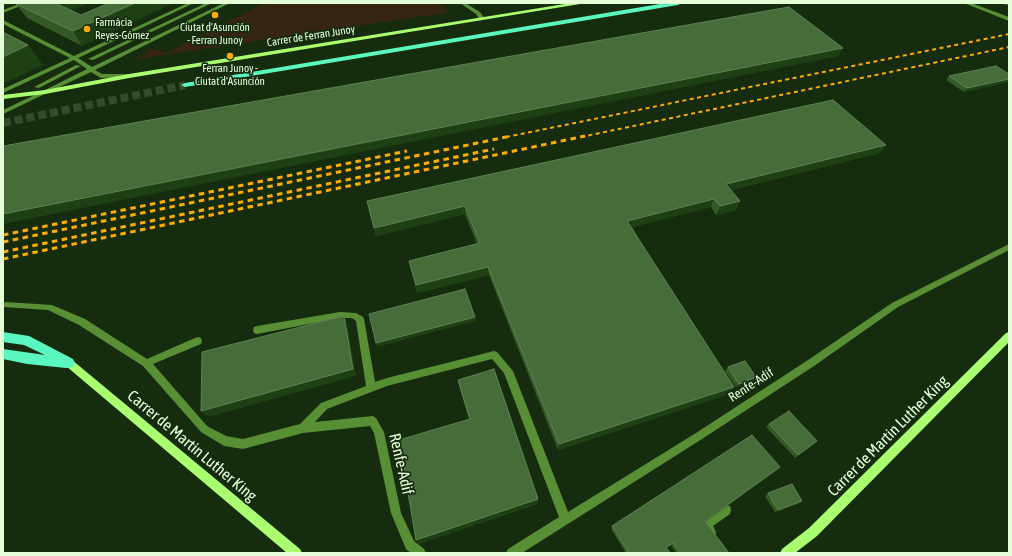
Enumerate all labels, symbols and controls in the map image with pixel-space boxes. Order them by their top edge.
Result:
marker: Ciutat d'Asunción - Ferran Junoy [210,10,220,20]
place label: Farmàcia Reyes-Gómez [95,16,149,42]
place label: Ciutat d'Asunción - Ferran Junoy [180,21,250,47]
street label: Carrer de Ferran Junoy [266,23,356,49]
marker: Farmàcia Reyes-Gómez [82,24,92,34]
marker: Ferran Junoy - Ciutat d'Asunción [225,51,235,61]
place label: Ferran Junoy - Ciutat d'Asunción [195,62,265,88]
street label: Renfe-Adif [726,365,776,405]
street label: Carrer de Martin Luther King [824,372,952,500]
street label: Carrer de Martin Luther King [123,386,261,506]
street label: Renfe-Adif [385,432,417,496]

